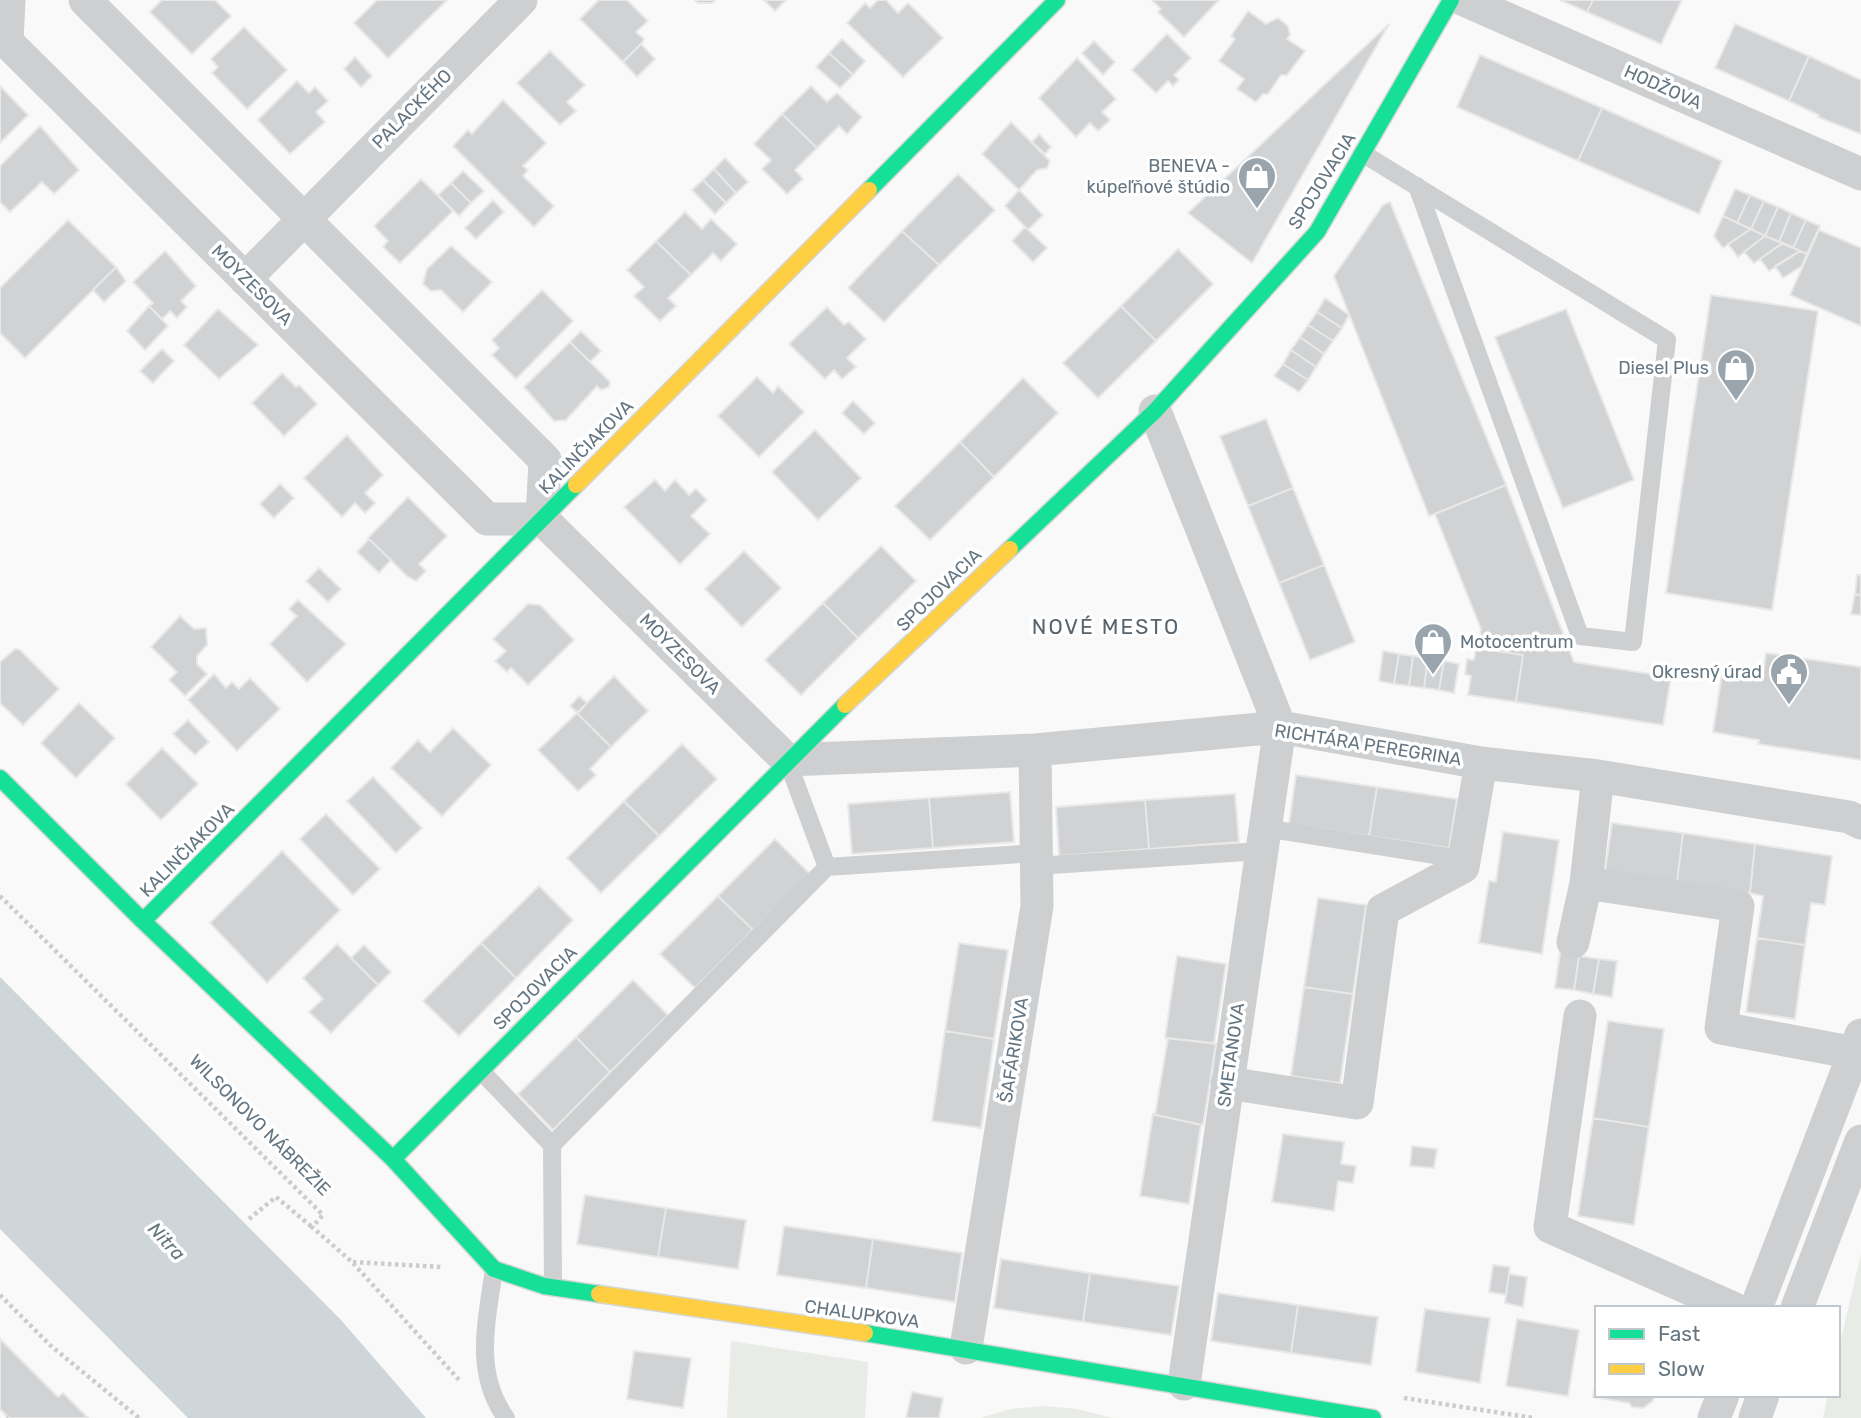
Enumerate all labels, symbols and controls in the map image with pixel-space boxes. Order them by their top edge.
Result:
street label: HODŽOVA [1621,60,1705,114]
street label: PALACKÉHO [368,65,456,153]
street label: SPOJOVACIA [1284,129,1360,233]
place label: BENEVA - kúpeľňové štúdio [1087,155,1230,198]
shop icon: BENEVA - kúpeľňové štúdio [1236,155,1278,210]
street label: MOYZESOVA [207,240,297,330]
shop icon: Diesel Plus [1715,347,1757,402]
place label: Diesel Plus [1618,357,1709,379]
street label: KALINČIAKOVA [534,395,638,499]
street label: SPOJOVACIA [892,544,986,636]
street label: MOYZESOVA [635,609,725,699]
district label: NOVÉ MESTO [1032,614,1180,639]
shop icon: Motocentrum [1412,621,1454,676]
place label: Motocentrum [1460,631,1573,653]
public building icon: Okresný úrad [1768,651,1810,706]
place label: Okresný úrad [1652,661,1762,683]
street label: RICHTÁRA PEREGRINA [1273,719,1463,771]
street label: KALINČIAKOVA [135,798,239,902]
street label: SPOJOVACIA [488,941,582,1035]
street label: ŠAFÁRIKOVA [995,996,1033,1104]
street label: SMETANOVA [1213,1002,1249,1108]
street label: WILSONOVO NÁBREŽIE [185,1050,335,1200]
water label: Nitra [143,1218,190,1265]
street label: CHALUPKOVA [803,1295,921,1333]
legend [1595,1306,1840,1397]
text: Fast [1658,1321,1700,1346]
text: Slow [1658,1356,1705,1381]

